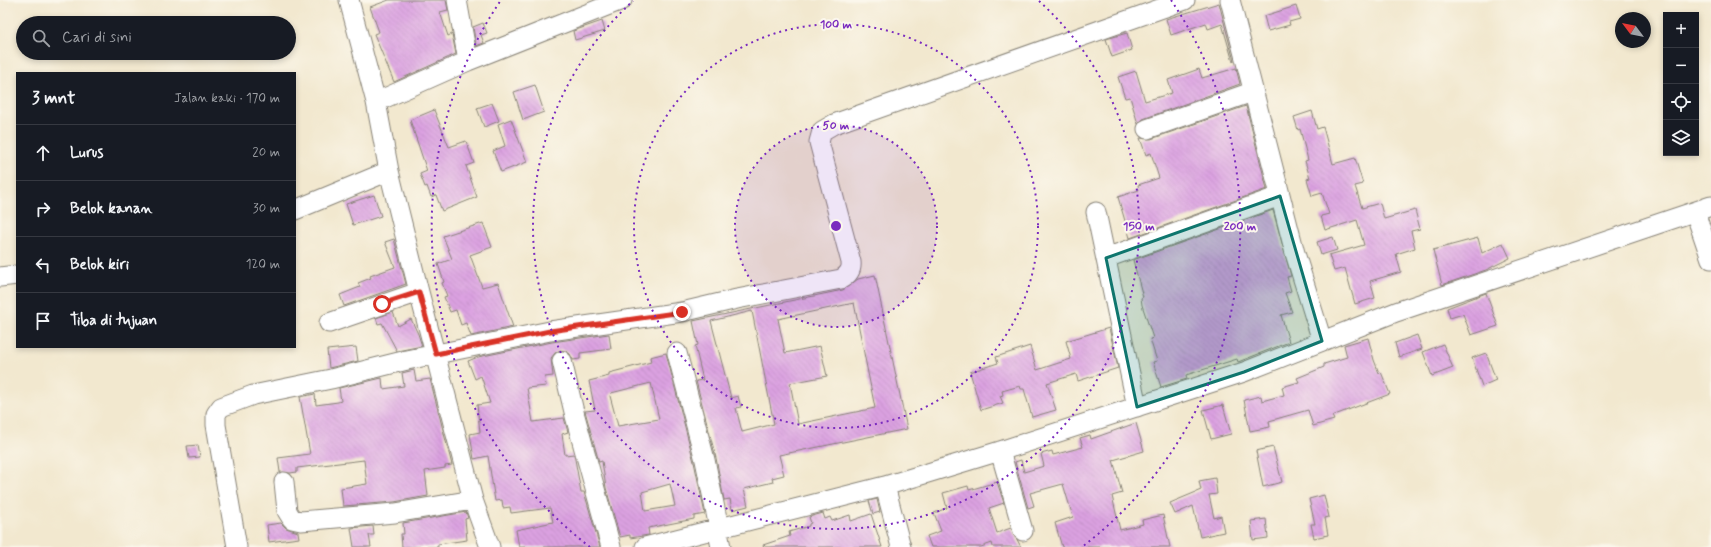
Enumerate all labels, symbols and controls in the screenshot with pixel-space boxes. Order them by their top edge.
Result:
north arrow [1615,12,1651,48]
map controls [1663,12,1699,156]
button: + [1663,12,1699,48]
search box [16,16,296,60]
text: 100 m [820,17,853,33]
icon: search [30,27,52,49]
text: Cari di sini [62,28,132,48]
button: − [1663,48,1699,84]
button: locate [1663,84,1699,120]
text: 3 mnt [32,87,75,109]
text: Jalan kaki · 170 m [174,90,280,107]
text: 50 m [823,118,850,134]
button: layers [1663,120,1699,156]
icon: ahead [32,142,54,164]
text: Lurus [70,143,103,163]
text: 20 m [252,144,280,161]
icon: right [32,198,54,220]
text: Belok kanan [70,199,153,219]
text: 30 m [253,200,280,217]
centre of rings [829,219,843,233]
text: 150 m [1123,219,1155,235]
text: 200 m [1224,219,1257,235]
icon: left [32,254,54,276]
text: Belok kiri [70,255,129,275]
text: 120 m [246,256,280,273]
route start [373,295,391,313]
route end [673,303,691,321]
icon: arrive [32,310,54,332]
text: Tiba di tujuan [70,311,157,331]

